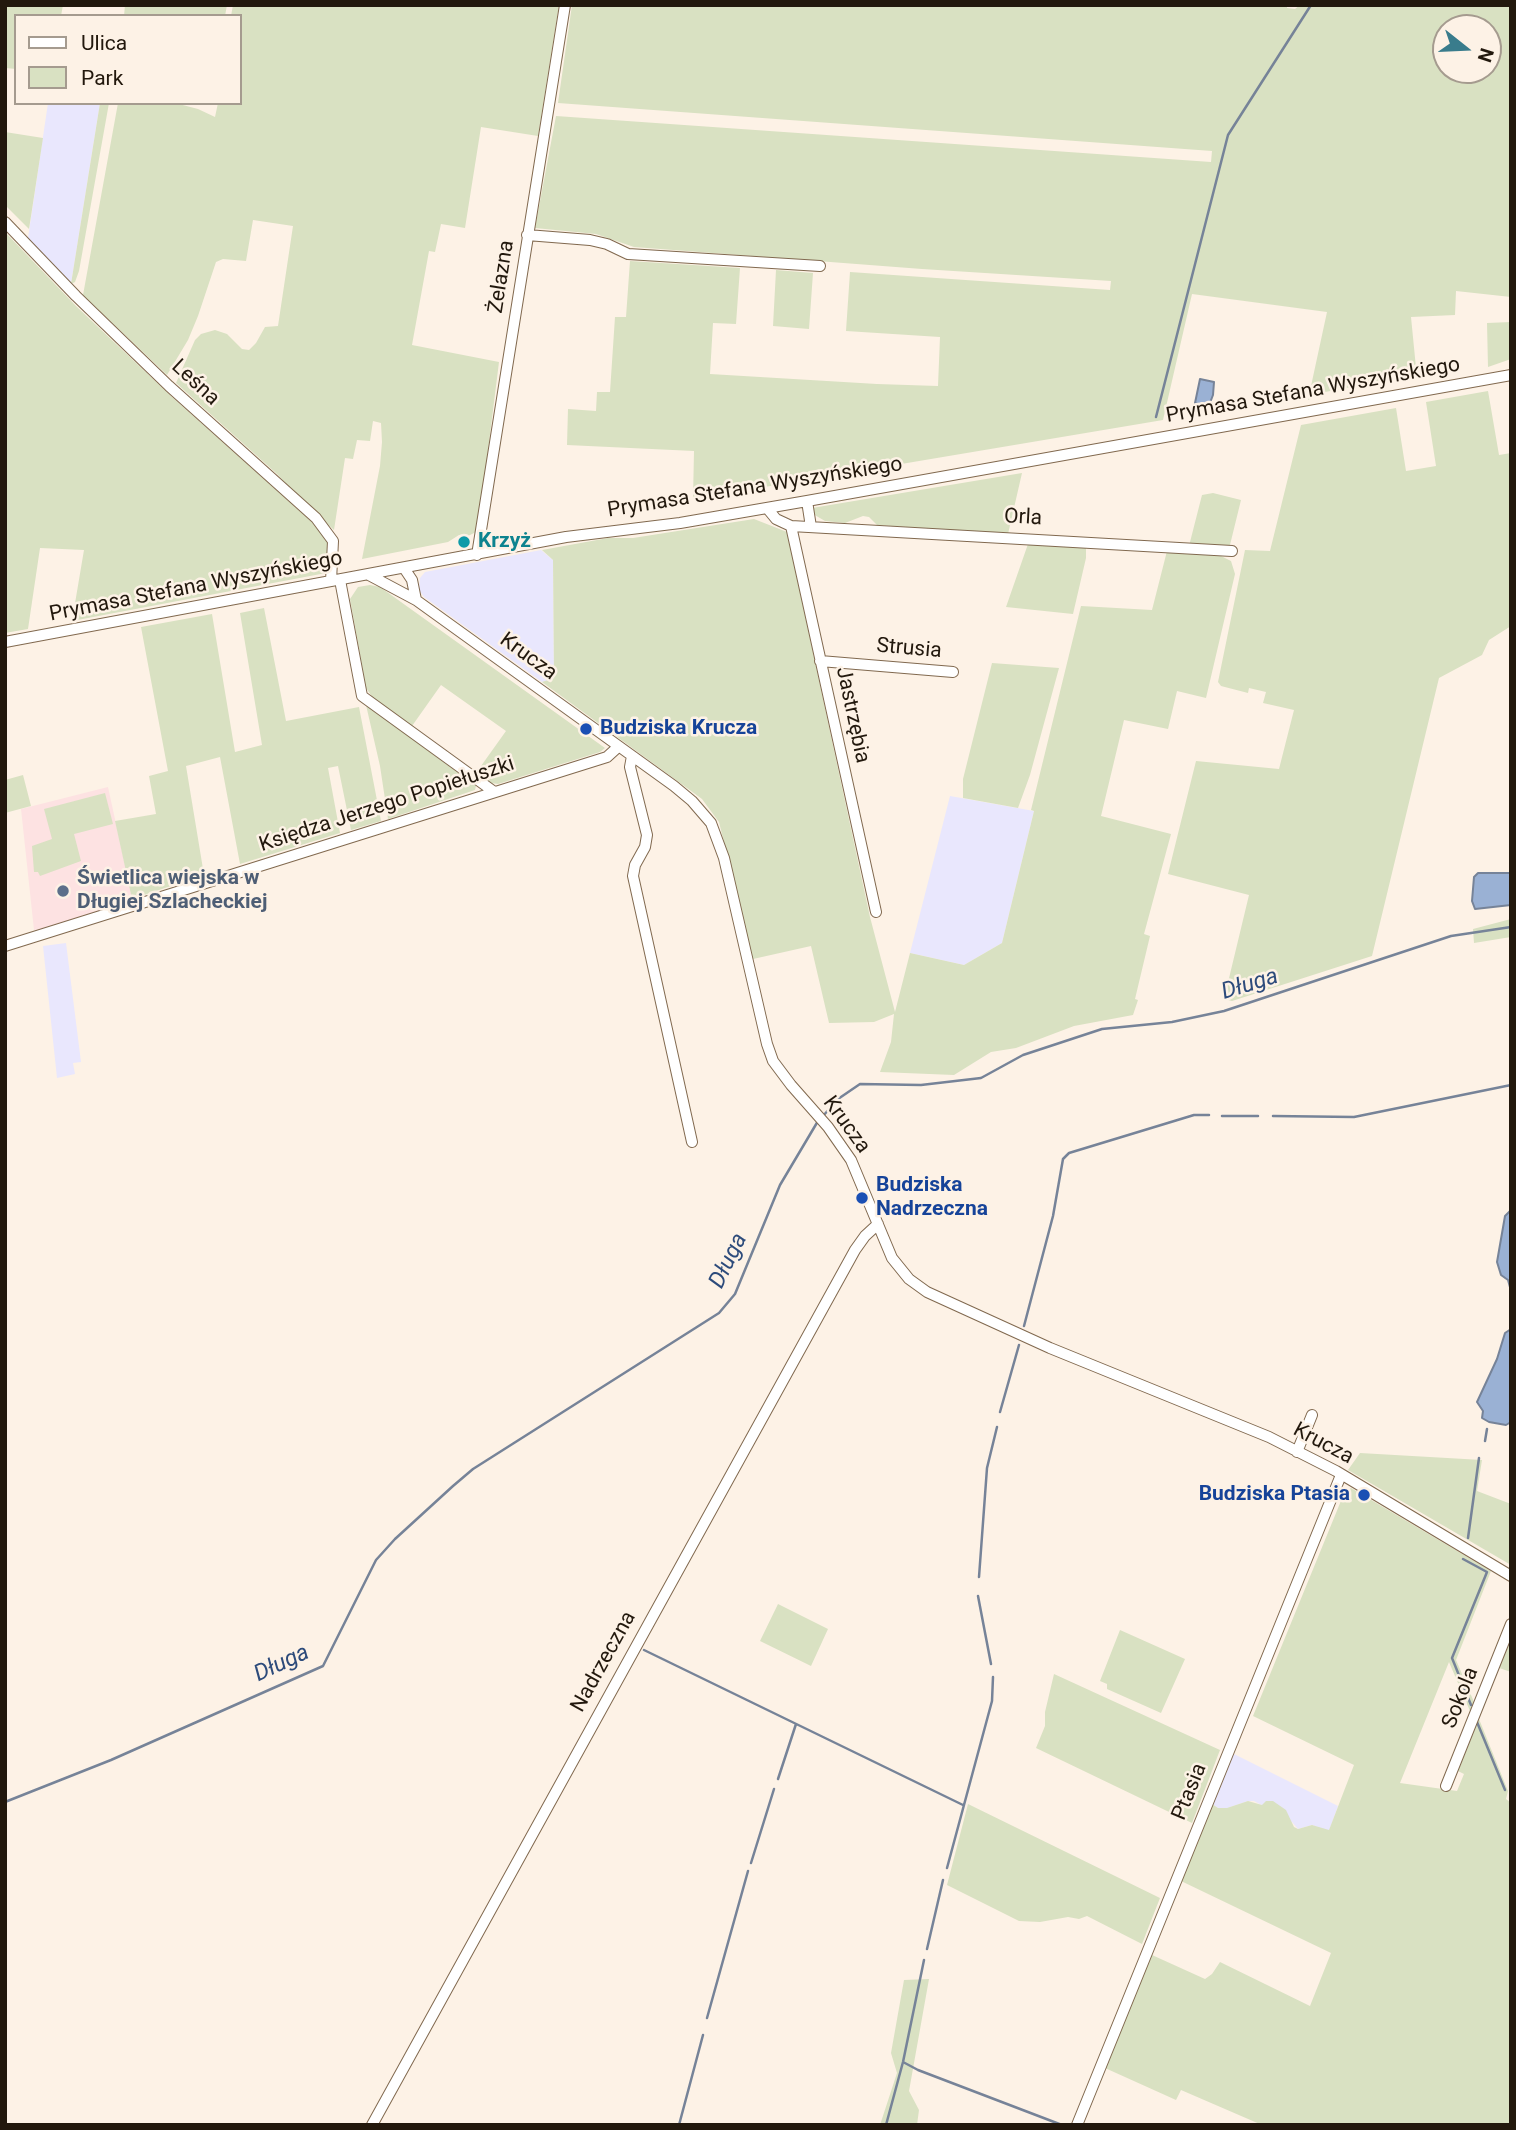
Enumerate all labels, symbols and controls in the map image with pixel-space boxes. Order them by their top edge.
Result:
legend [14,14,242,105]
north arrow [1432,14,1502,84]
text: Ulica [81,31,127,55]
text: N [1473,45,1499,65]
text: Park [81,66,123,90]
street label: Żelazna [484,239,520,315]
street label: Prymasa Stefana Wyszyńskiego [1164,353,1462,429]
street label: Leśna [166,355,224,411]
street label: Prymasa Stefana Wyszyńskiego [606,452,904,524]
street label: Orla [1003,504,1043,532]
place label: Krzyż [478,529,531,555]
marker: Krzyż [456,534,472,550]
street label: Prymasa Stefana Wyszyńskiego [47,546,345,628]
street label: Krucza [494,628,562,686]
street label: Strusia [875,634,943,664]
street label: Jastrzębia [830,665,874,765]
place label: Budziska Krucza [600,716,757,742]
marker: Budziska Krucza [578,721,594,737]
street label: Księdza Jerzego Popiełuszki [256,752,518,858]
place label: Świetlica wiejska w Długiej Szlacheckiej [77,866,267,916]
marker: Świetlica wiejska w Długiej Szlacheckiej [55,883,71,899]
water label: Długa [1218,963,1282,1007]
street label: Krucza [817,1091,875,1159]
place label: Budziska Nadrzeczna [876,1173,988,1223]
marker: Budziska Nadrzeczna [854,1190,870,1206]
water label: Długa [704,1229,754,1293]
street label: Krucza [1289,1418,1357,1470]
place label: Budziska Ptasia [1199,1482,1350,1508]
marker: Budziska Ptasia [1356,1487,1372,1503]
street label: Nadrzeczna [566,1607,642,1717]
water label: Długa [250,1639,314,1689]
street label: Sokola [1437,1664,1485,1732]
street label: Ptasia [1167,1760,1213,1824]

